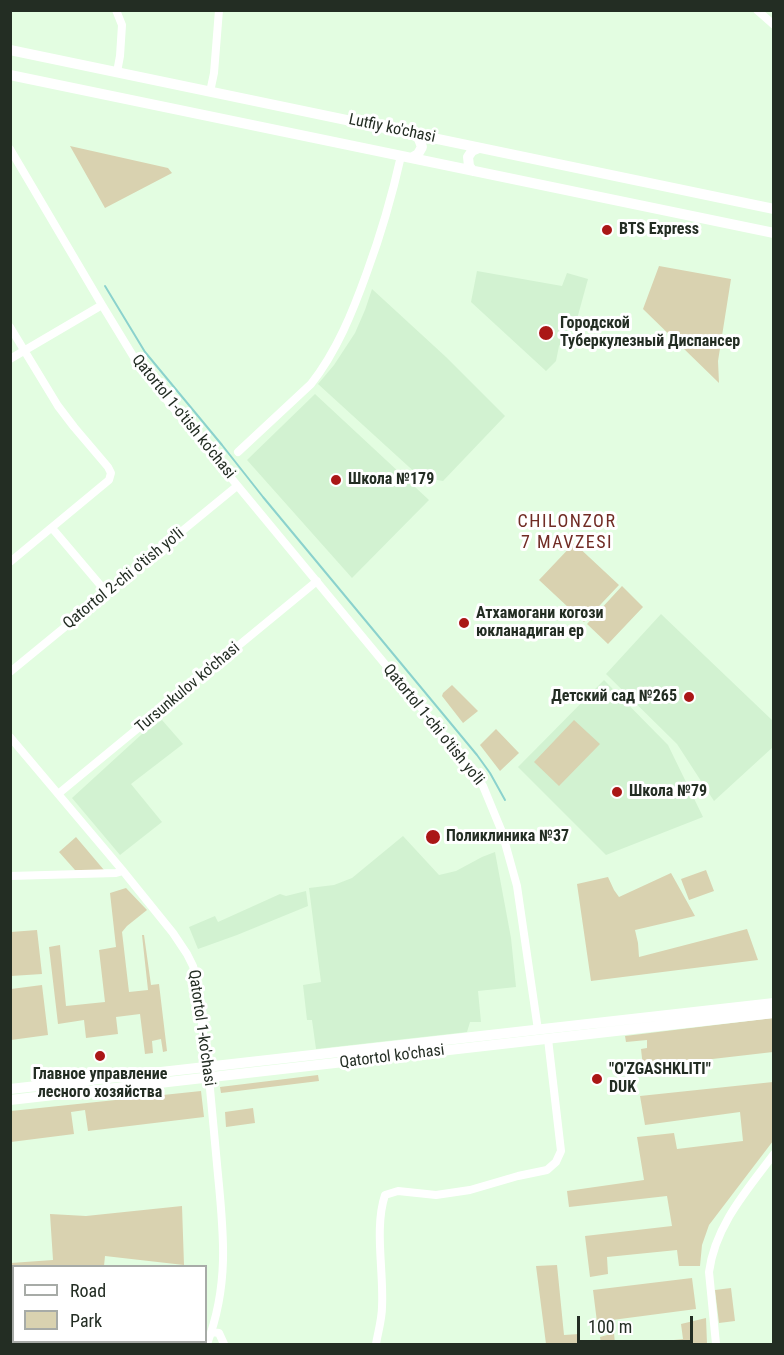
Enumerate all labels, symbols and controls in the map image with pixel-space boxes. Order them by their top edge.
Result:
street label: Lutfiy ko'chasi [347,110,437,148]
place label: BTS Express [619,220,699,240]
marker: BTS Express [600,223,614,237]
place label: Городской Туберкулезный Диспансер [560,314,740,352]
marker: Городской Туберкулезный Диспансер [537,324,555,342]
street label: Qatortol 1-o'tish ko'chasi [127,351,239,483]
place label: Школа №179 [348,470,434,490]
marker: Школа №179 [329,473,343,487]
district label: CHILONZOR 7 MAVZESI [518,511,616,554]
street label: Qatortol 2-chi o'tish yo'li [60,524,188,634]
place label: Атхамогани когози юкланадиган ер [476,604,603,642]
marker: Атхамогани когози юкланадиган ер [457,616,471,630]
street label: Tursunkulov ko'chasi [132,639,244,737]
street label: Qatortol 1-chi o'tish yo'li [378,661,488,789]
place label: Детский сад №265 [551,687,677,707]
marker: Детский сад №265 [682,690,696,704]
place label: Школа №79 [629,782,707,802]
marker: Школа №79 [610,785,624,799]
place label: Поликлиника №37 [446,827,569,847]
marker: Поликлиника №37 [424,828,442,846]
street label: Qatortol 1-ko'chasi [183,969,219,1087]
street label: Qatortol ko'chasi [339,1041,445,1073]
marker: Главное управление лесного хозяйства [93,1049,107,1063]
place label: "O'ZGASHKLITI" DUK [609,1060,711,1098]
place label: Главное управление лесного хозяйства [33,1065,167,1103]
marker: "O'ZGASHKLITI" DUK [590,1072,604,1086]
legend [12,1265,207,1343]
text: Road [70,1280,106,1301]
scale bar [580,1304,696,1342]
text: Park [70,1310,102,1331]
text: 100 m [588,1316,632,1337]

